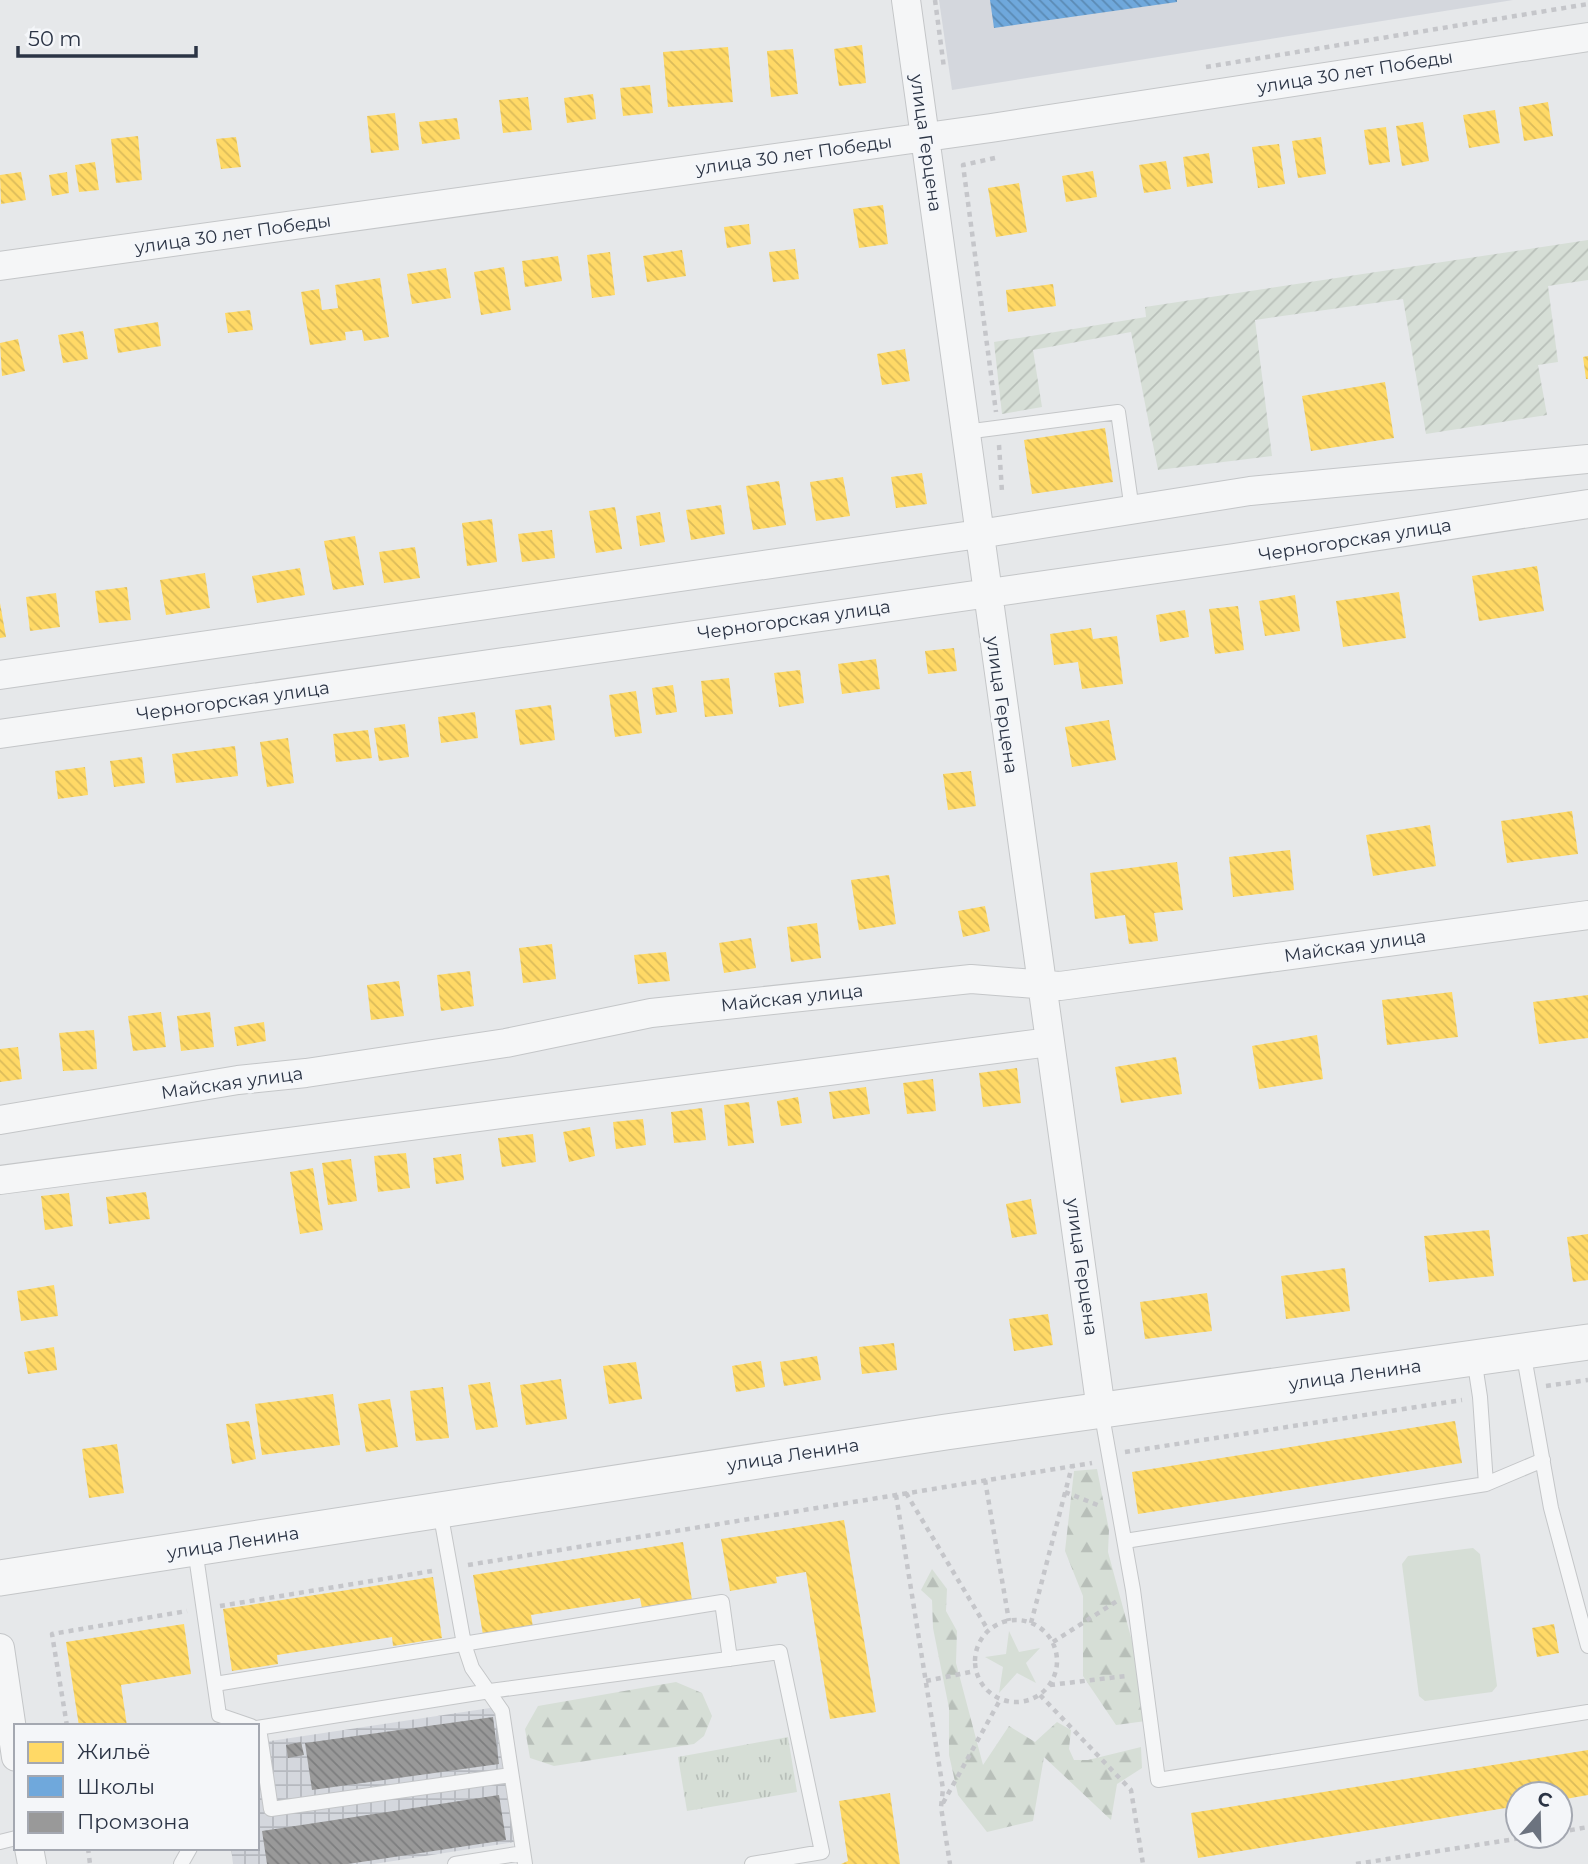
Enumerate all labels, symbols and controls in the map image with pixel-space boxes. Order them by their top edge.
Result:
scale bar [18,14,196,58]
text: 50 m [28,26,82,51]
street label: улица 30 лет Победы [1255,46,1454,99]
street label: улица Герцена [905,72,947,213]
street label: улица 30 лет Победы [693,130,894,180]
street label: улица 30 лет Победы [132,209,333,259]
street label: Черногорская улица [1257,514,1453,566]
street label: Черногорская улица [696,596,892,644]
street label: улица Герцена [981,634,1023,775]
street label: Черногорская улица [135,677,331,725]
street label: Майская улица [1283,925,1427,967]
street label: Майская улица [720,980,864,1016]
street label: Майская улица [160,1062,304,1104]
street label: улица Герцена [1061,1196,1103,1337]
street label: улица Ленина [1286,1355,1423,1395]
street label: улица Ленина [724,1434,861,1476]
street label: улица Ленина [164,1522,301,1564]
legend [14,1724,259,1850]
text: Жильё [77,1739,151,1764]
text: Школы [77,1774,155,1799]
north arrow [1504,1780,1574,1850]
text: С [1534,1786,1555,1813]
text: Промзона [77,1809,190,1834]

